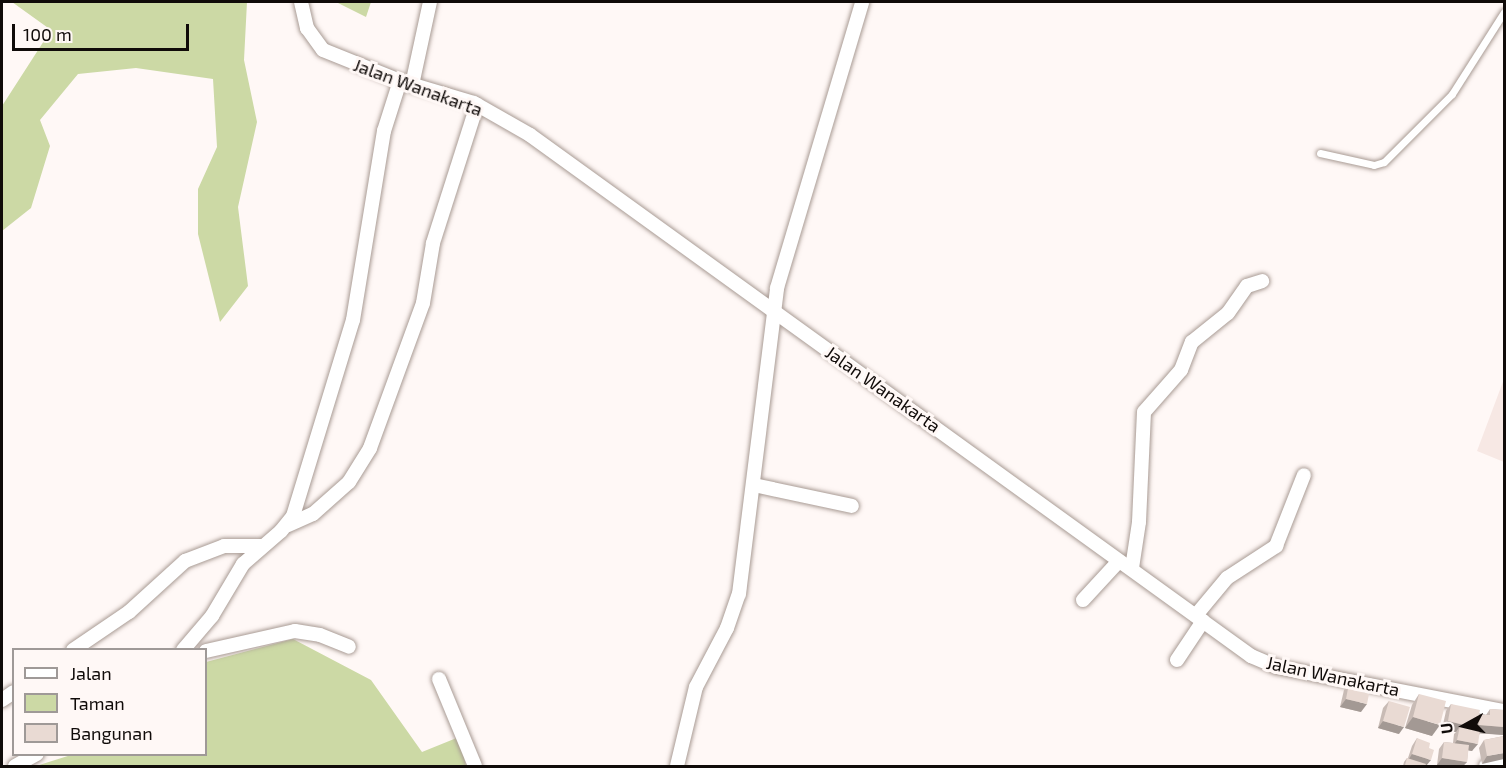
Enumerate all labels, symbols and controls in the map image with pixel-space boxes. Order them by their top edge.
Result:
scale bar [15,12,192,50]
text: 100 m [23,23,72,45]
street label: Jalan Wanakarta [351,54,485,120]
street label: Jalan Wanakarta [821,341,945,437]
legend [12,648,207,756]
street label: Jalan Wanakarta [1264,651,1402,701]
text: Jalan [70,662,112,684]
text: Taman [70,692,125,714]
north arrow [1434,696,1494,756]
text: Bangunan [70,722,153,744]
text: U [1436,722,1456,735]

